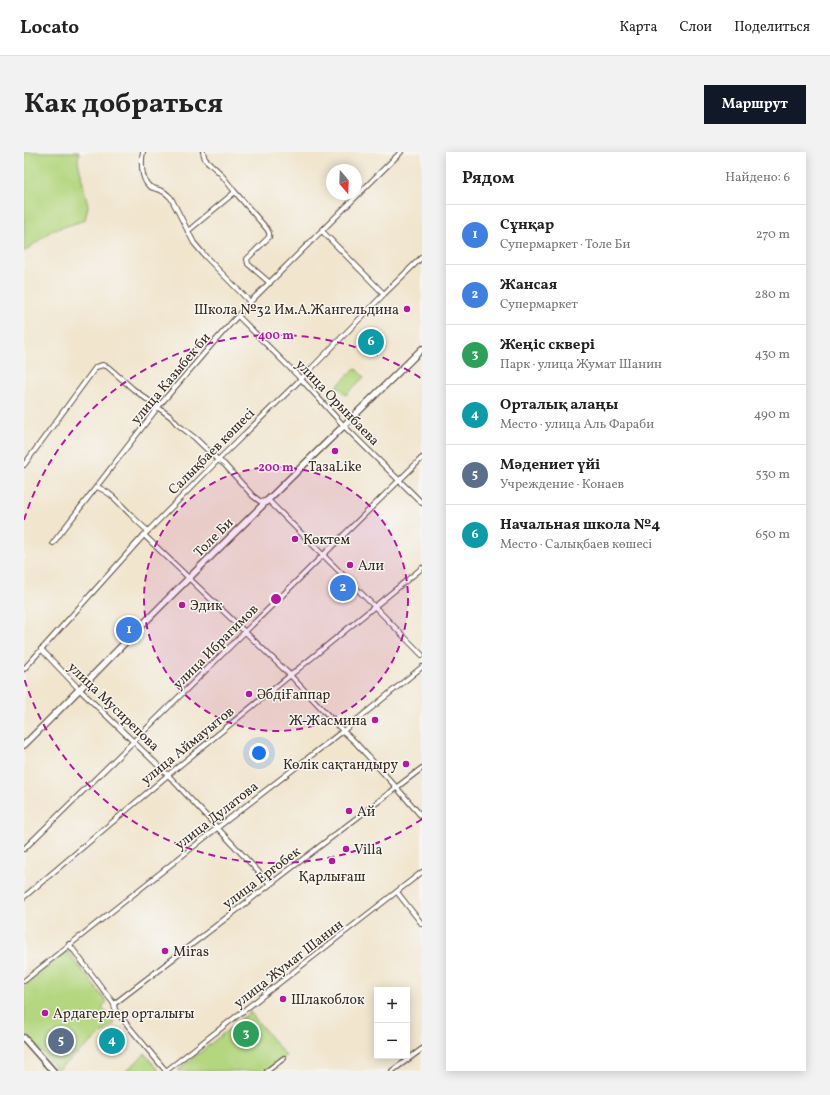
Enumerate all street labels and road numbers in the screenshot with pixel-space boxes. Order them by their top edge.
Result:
street label: улица Казыбек би [127,329,216,429]
street label: улица Орынбаева [291,356,383,450]
street label: Салықбаев көшесі [165,405,260,500]
street label: Толе Би [190,514,238,562]
street label: улица Ибрагимов [169,600,263,694]
street label: улица Мусирепова [63,658,163,756]
street label: улица Аймауытов [137,703,239,790]
street label: улица Дулатова [171,778,263,855]
street label: улица Ергобек [219,842,305,914]
street label: улица Жумат Шанин [230,915,348,1013]

